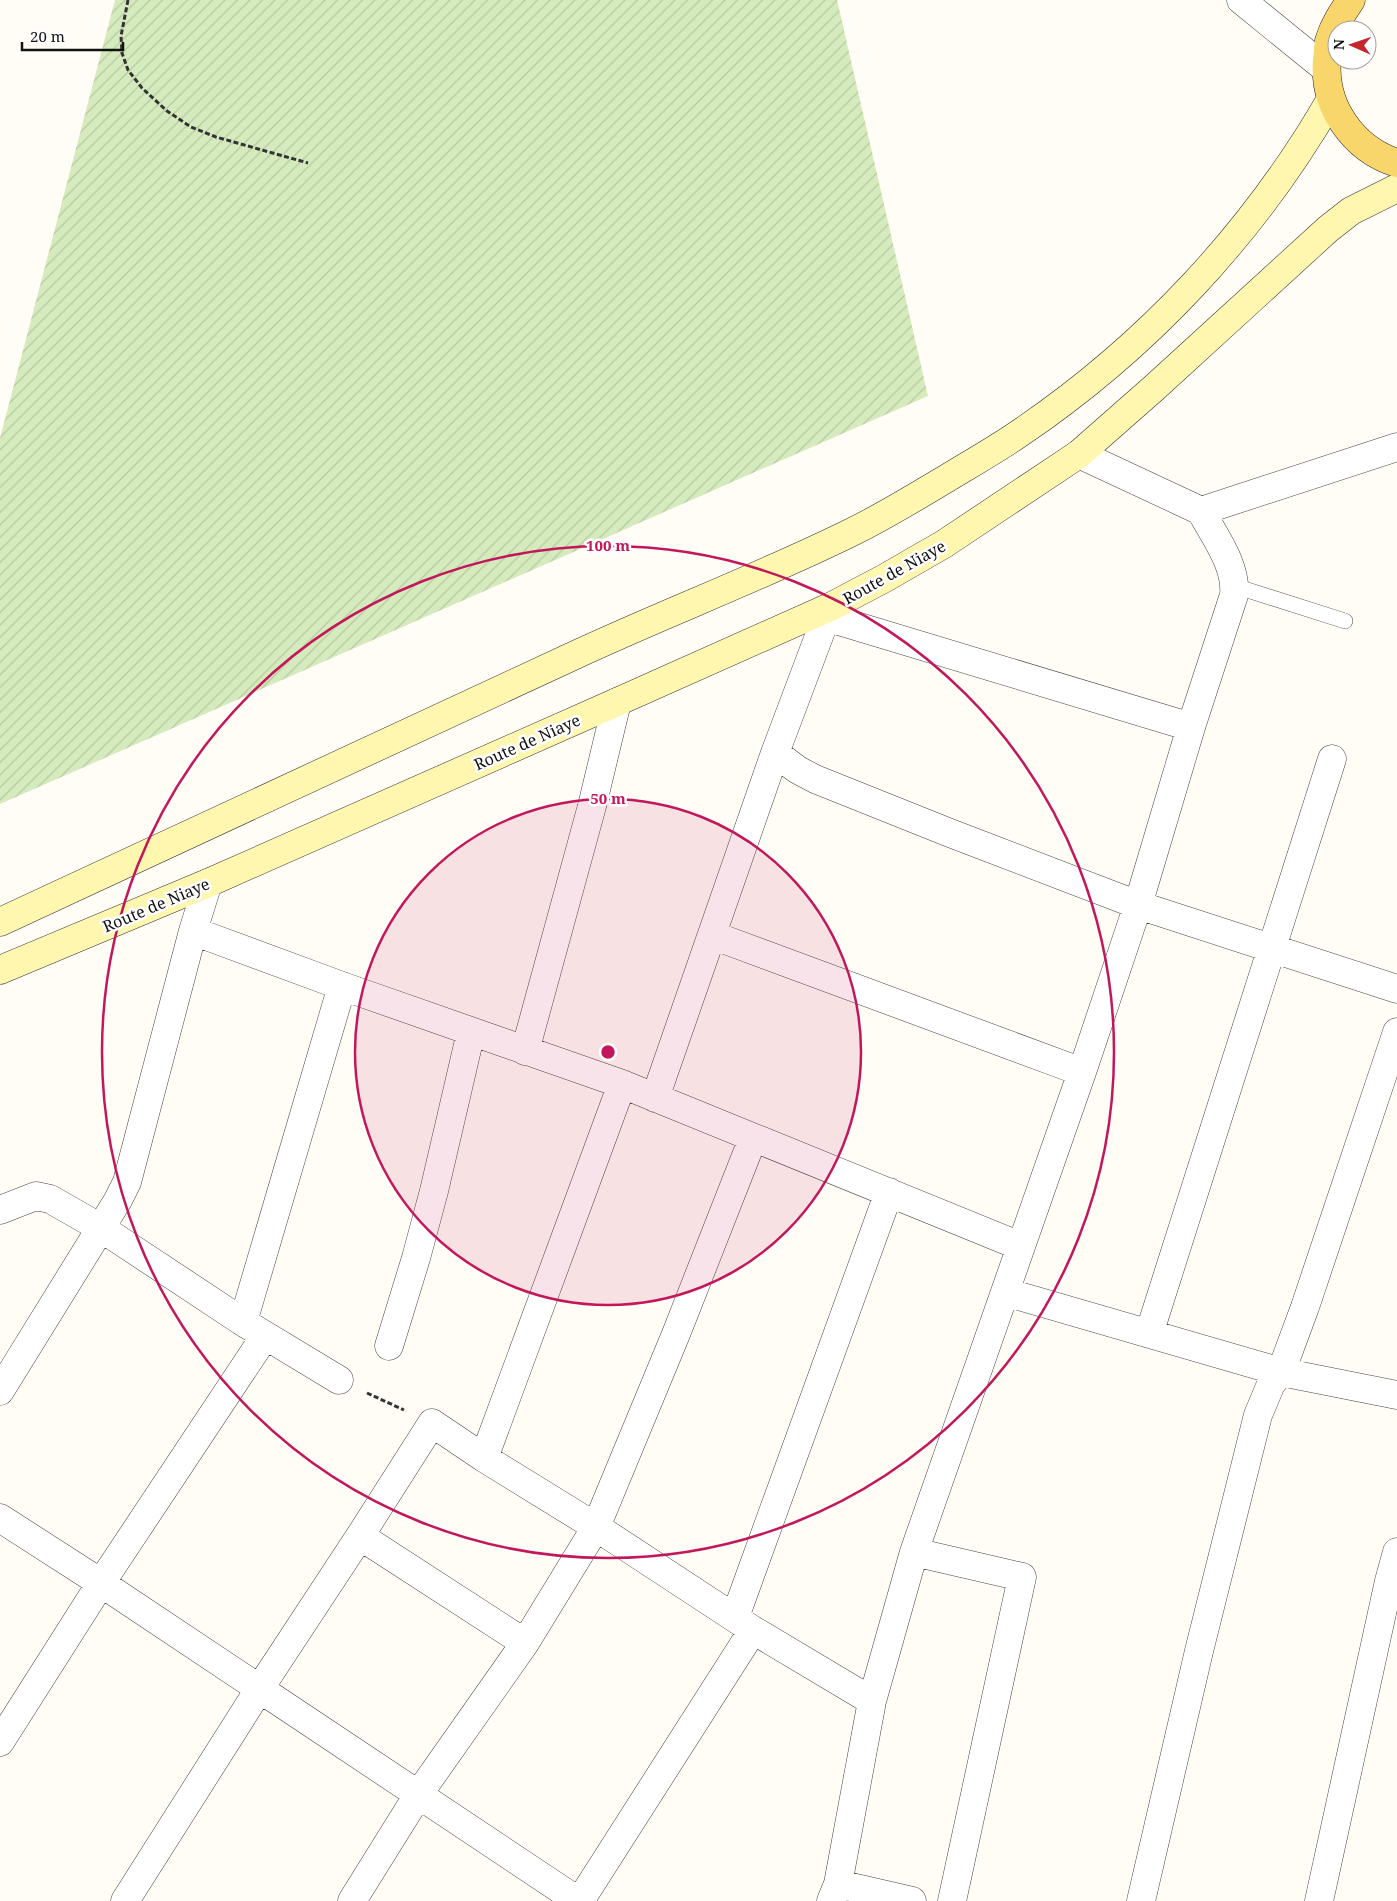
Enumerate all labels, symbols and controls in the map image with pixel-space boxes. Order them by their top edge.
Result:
scale bar [22,20,124,52]
north arrow [1327,20,1377,70]
text: 20 m [30,26,65,46]
text: N [1329,39,1348,50]
text: 100 m [586,535,630,555]
street label: Route de Niaye [839,535,949,609]
street label: Route de Niaye [470,709,584,775]
text: 50 m [590,788,626,808]
street label: Route de Niaye [99,873,213,937]
centre of rings [599,1043,617,1061]

